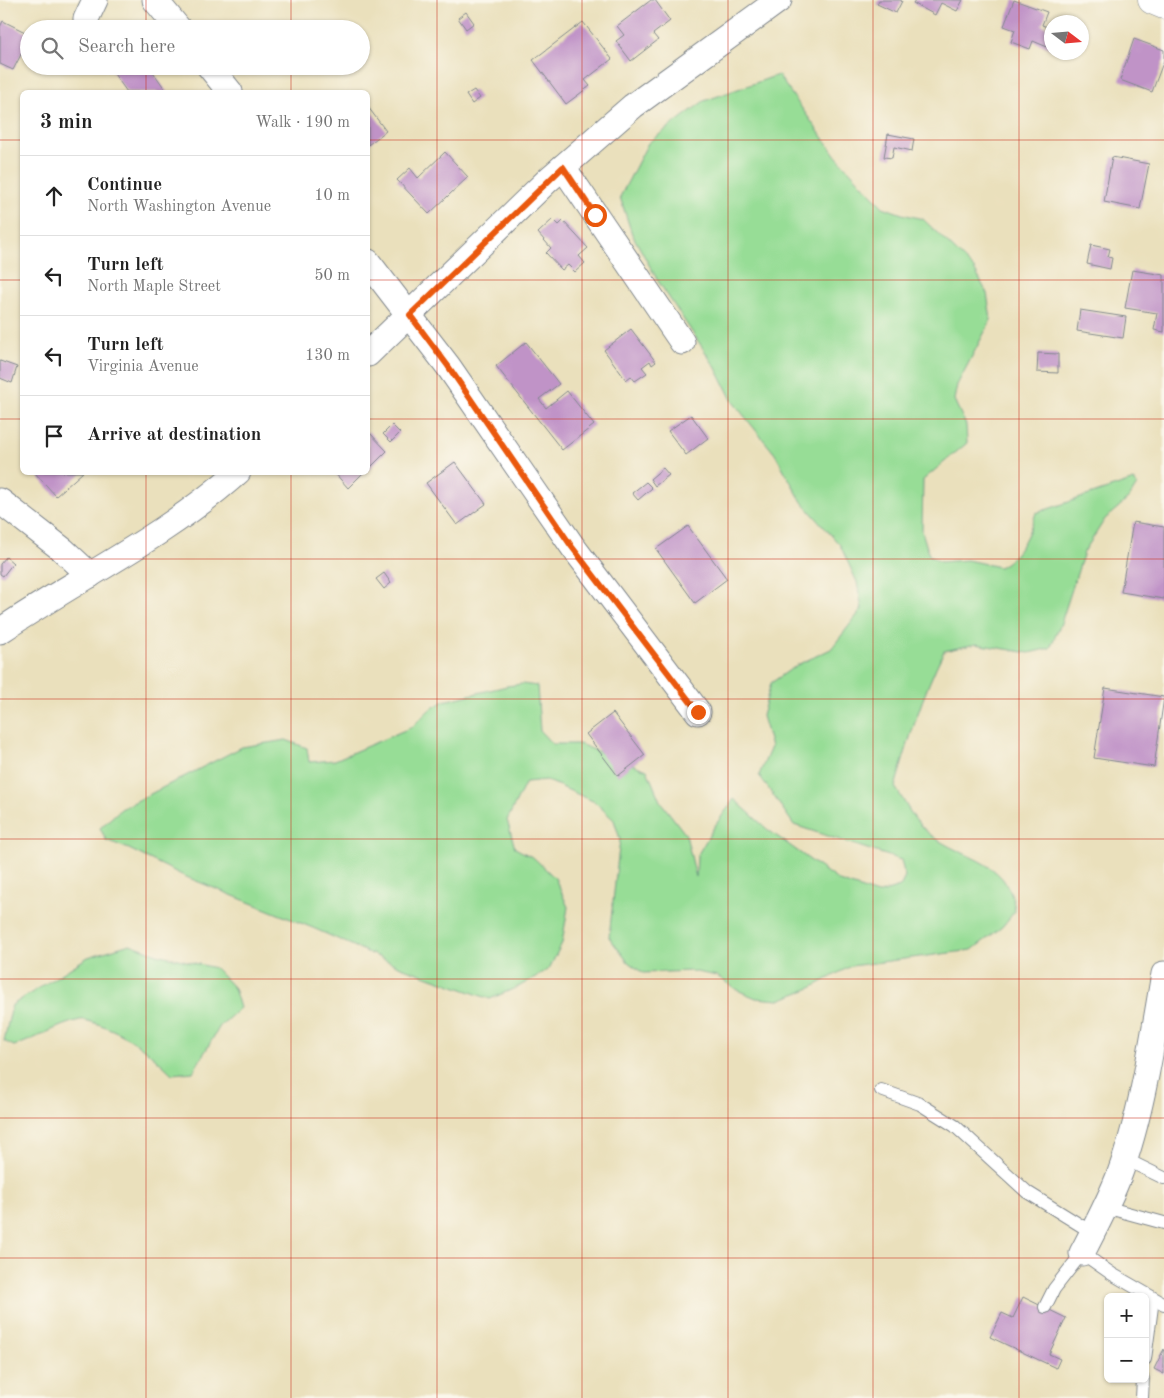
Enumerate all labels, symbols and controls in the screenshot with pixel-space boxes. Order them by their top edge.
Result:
north arrow [1044,15,1089,60]
search box [20,20,370,75]
icon: search [38,34,66,62]
text: Search here [78,38,175,57]
text: 3 min [40,112,93,133]
text: Walk · 190 m [255,115,350,131]
text: Continue [87,176,162,195]
icon: ahead [40,182,68,210]
text: 10 m [314,188,350,204]
text: North Washington Avenue [87,199,271,215]
route start [584,204,607,227]
text: Turn left [87,256,164,275]
icon: left [40,262,68,290]
text: 50 m [314,268,350,284]
text: North Maple Street [87,279,221,295]
text: Turn left [87,336,164,355]
icon: left [40,342,68,370]
text: 130 m [305,348,350,364]
text: Virginia Avenue [87,359,199,375]
icon: arrive [40,422,68,450]
text: Arrive at destination [87,426,261,445]
route end [687,701,710,724]
map controls [1104,1293,1149,1383]
button: + [1104,1293,1149,1338]
button: − [1104,1338,1149,1383]

